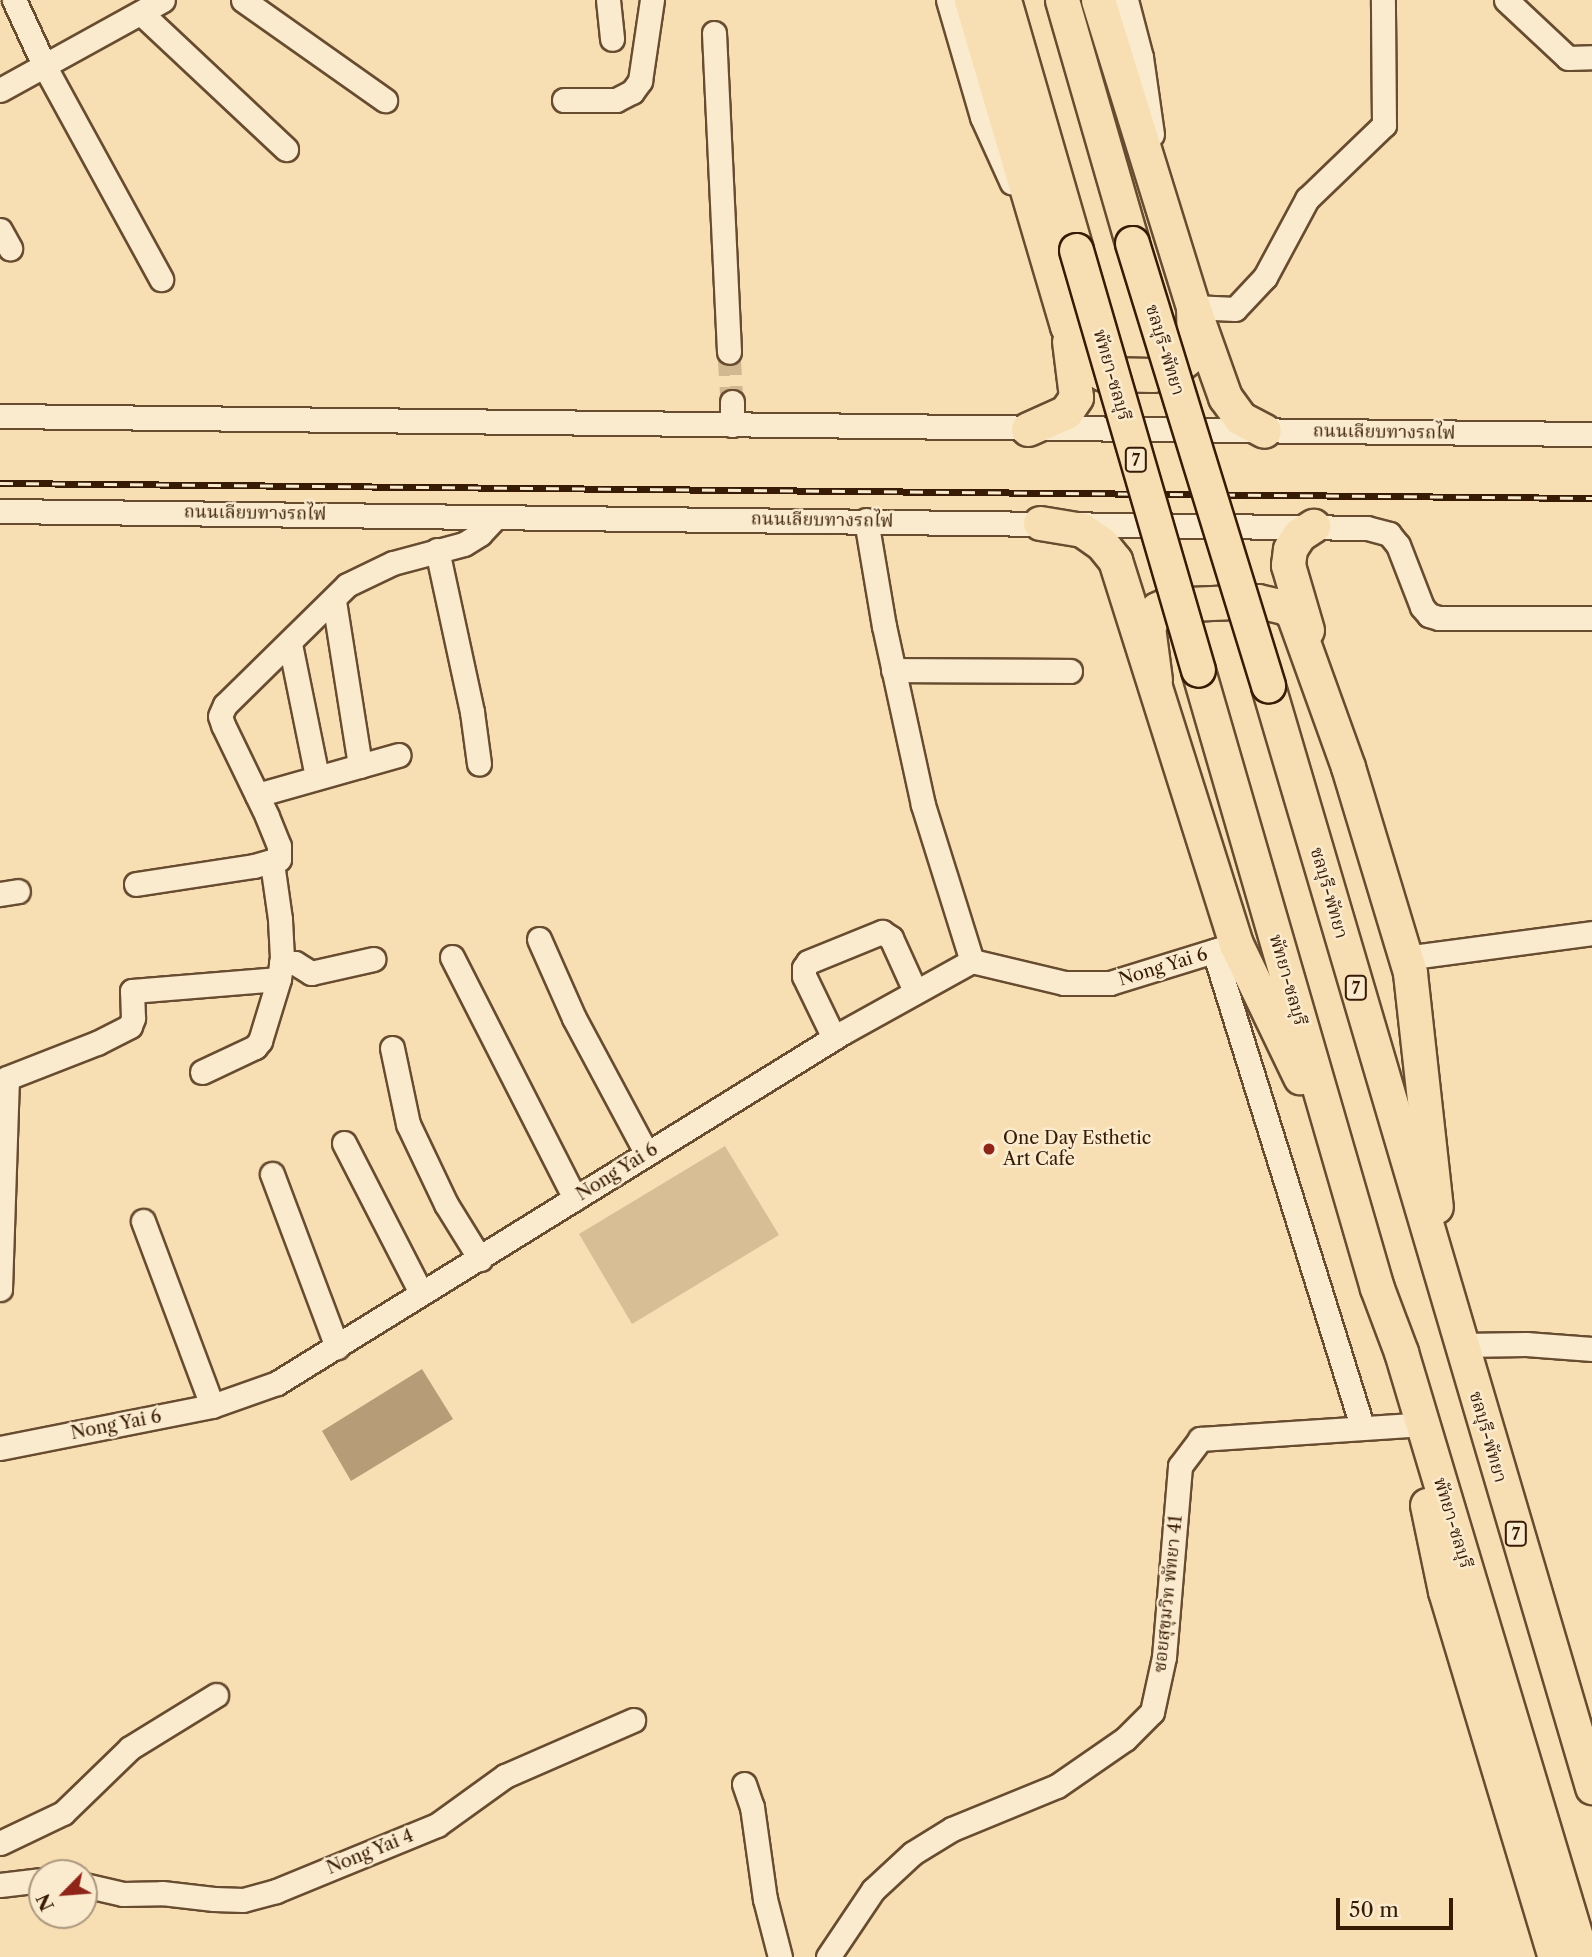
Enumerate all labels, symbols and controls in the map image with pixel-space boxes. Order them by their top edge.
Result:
street label: ชลบุรี-พัทยา [1141,302,1189,398]
street label: พัทยา-ชลบุรี [1089,327,1135,423]
street label: ถนนเลียบทางรถไฟ [1313,420,1455,444]
road number: 7 [1124,447,1148,472]
street label: ถนนเลียบทางรถไฟ [184,501,326,525]
street label: ถนนเลียบทางรถไฟ [751,508,893,532]
street label: ชลบุรี-พัทยา [1306,845,1352,941]
street label: พัทยา-ชลบุรี [1265,932,1311,1028]
street label: Nong Yai 6 [1116,943,1210,991]
road number: 7 [1344,976,1368,1000]
place label: One Day Esthetic Art Cafe [1003,1128,1152,1170]
street label: Nong Yai 6 [572,1138,662,1206]
marker: One Day Esthetic Art Cafe [981,1141,997,1157]
street label: ชลบุรี-พัทยา [1465,1389,1511,1485]
street label: Nong Yai 6 [69,1406,163,1444]
street label: พัทยา-ชลบุรี [1429,1475,1477,1571]
street label: ซอยสุขุมวิท พัทยา 41 [1149,1514,1187,1674]
road number: 7 [1504,1522,1528,1546]
street label: Nong Yai 4 [323,1825,417,1879]
north arrow [28,1859,98,1929]
scale bar [1340,1884,1457,1928]
text: N [31,1890,59,1915]
text: 50 m [1349,1897,1399,1922]

